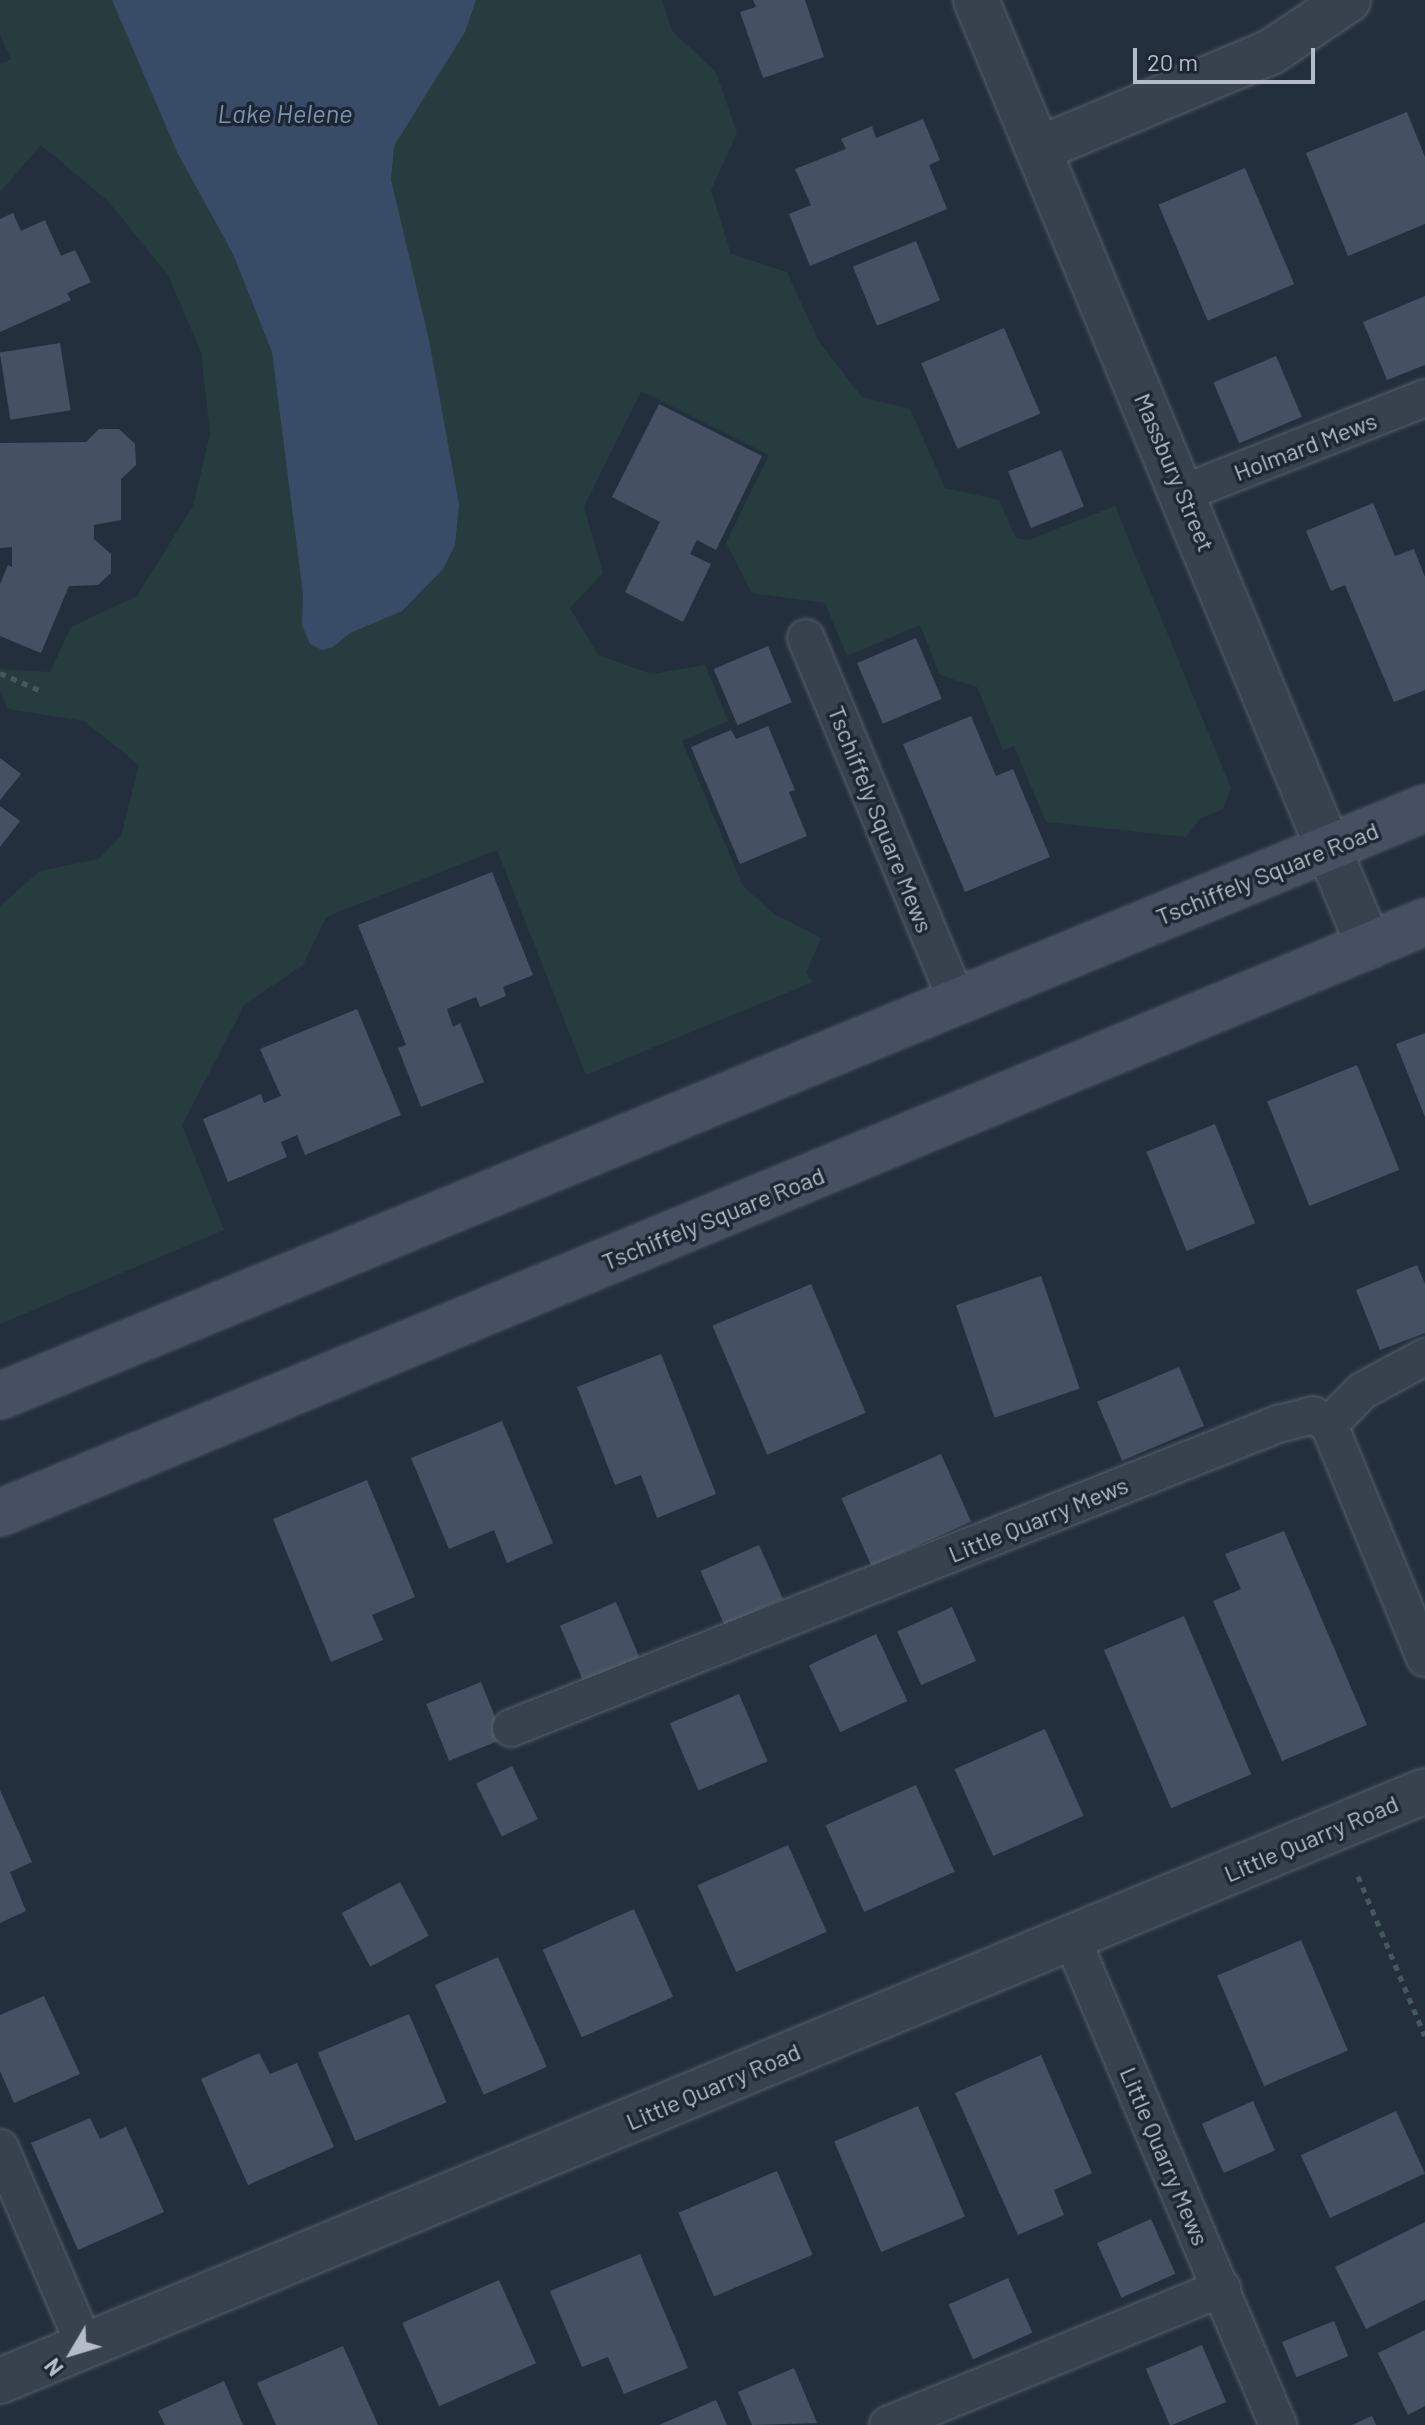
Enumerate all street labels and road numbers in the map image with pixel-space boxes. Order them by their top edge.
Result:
street label: Massbury Street [1129,389,1221,555]
street label: Holmard Mews [1230,406,1380,486]
street label: Tschiffely Square Mews [822,701,940,937]
street label: Tschiffely Square Road [1152,815,1382,931]
street label: Tschiffely Square Road [598,1160,828,1276]
street label: Little Quarry Mews [944,1470,1132,1568]
street label: Little Quarry Road [1220,1788,1402,1888]
street label: Little Quarry Road [622,2036,804,2136]
street label: Little Quarry Mews [1114,2062,1216,2250]

